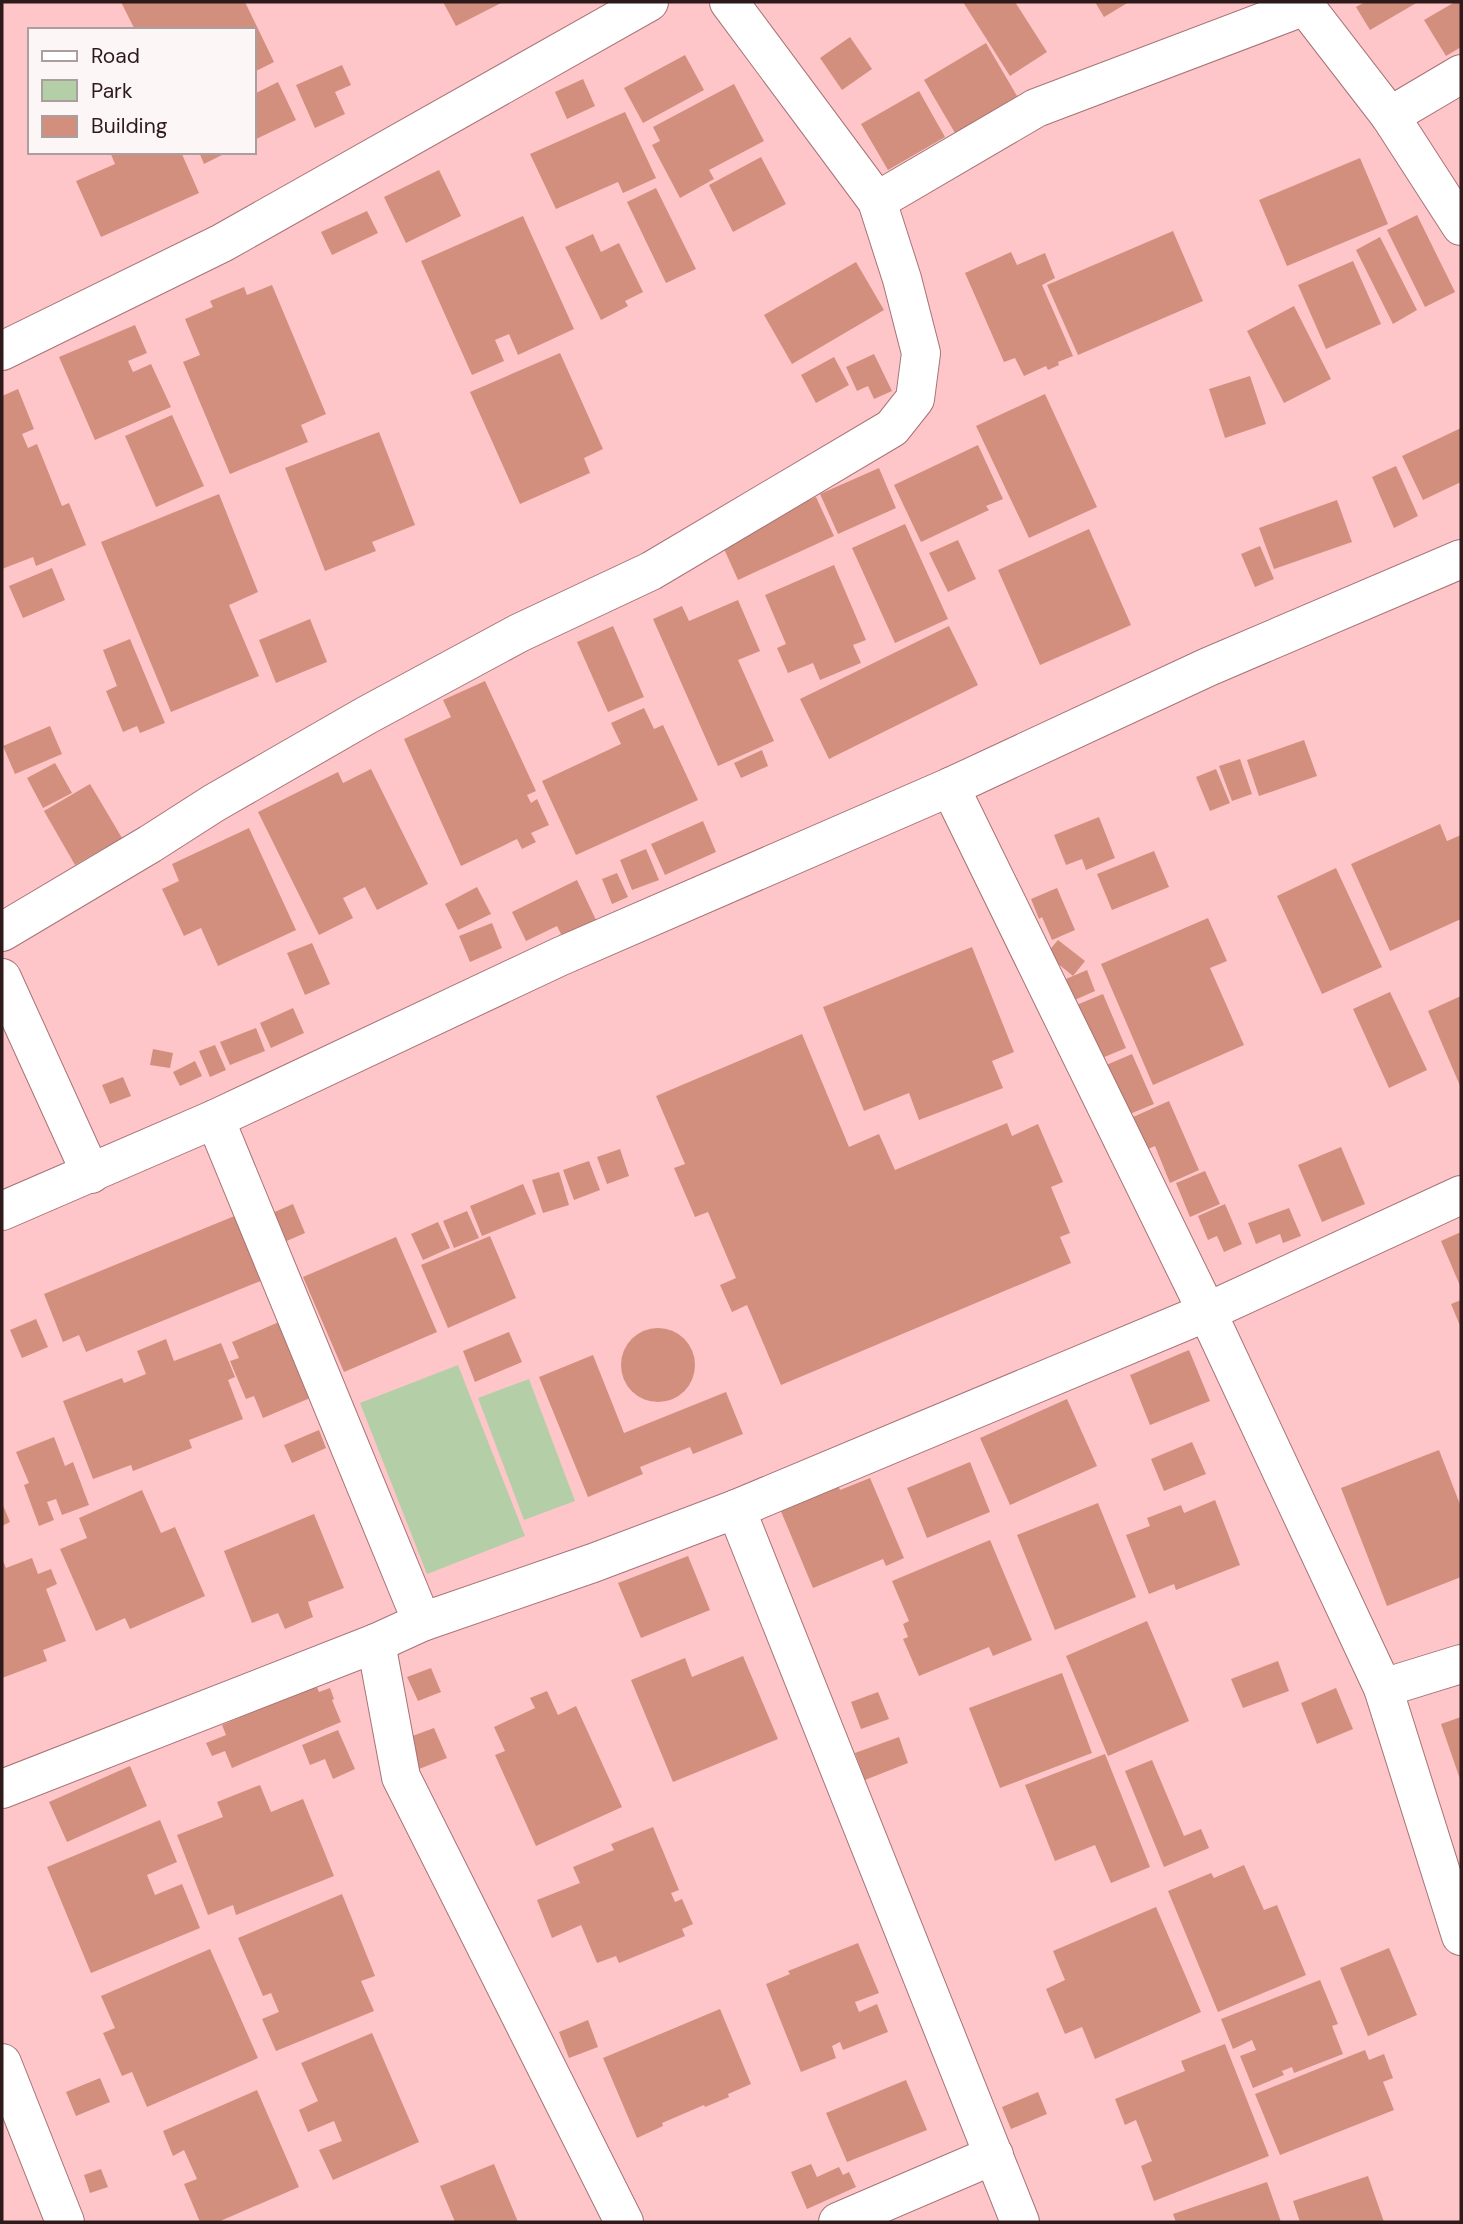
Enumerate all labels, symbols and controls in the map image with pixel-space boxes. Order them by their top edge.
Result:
legend [28,28,256,154]
text: Road [91,42,140,70]
text: Park [91,77,133,105]
text: Building [91,112,168,140]

